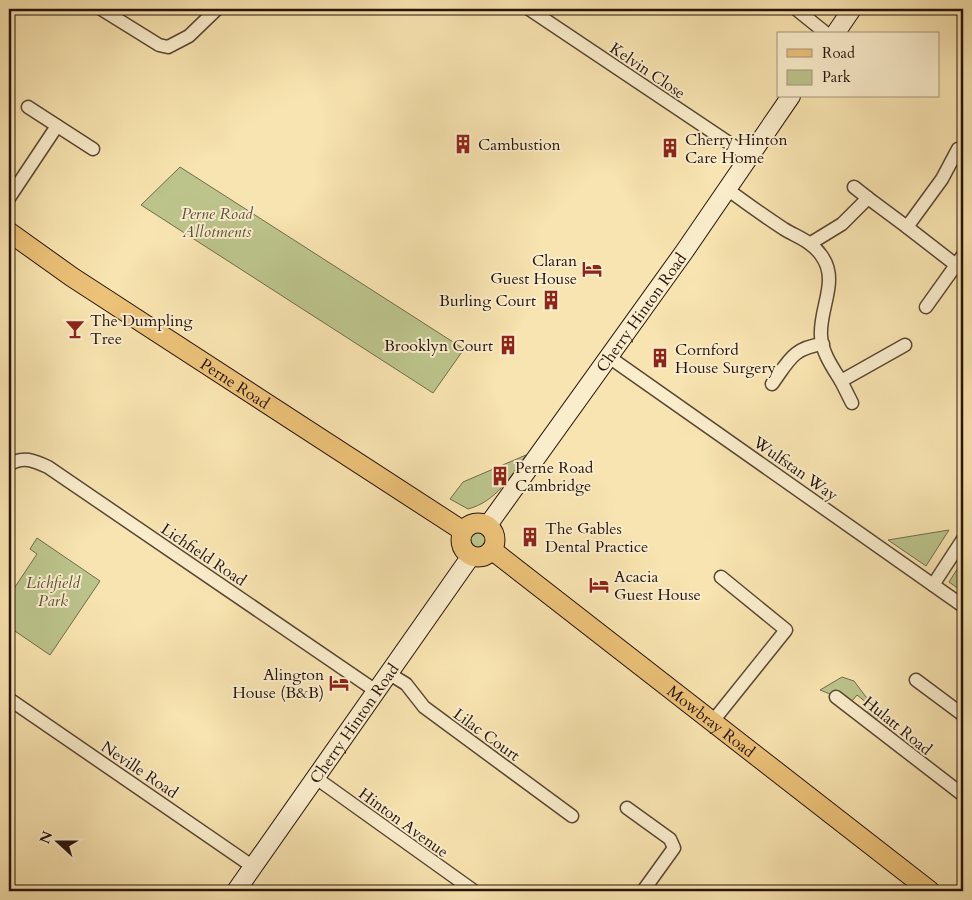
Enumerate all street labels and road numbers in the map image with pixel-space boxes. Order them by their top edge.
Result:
street label: Kelvin Close [605,37,690,104]
street label: Cherry Hinton Road [591,248,692,377]
street label: Perne Road [196,353,274,415]
street label: Wulfstan Way [748,431,843,507]
street label: Lichfield Road [156,518,251,592]
street label: Cherry Hinton Road [305,659,405,788]
street label: Mowbray Road [662,680,760,763]
street label: Hulatt Road [858,691,937,761]
street label: Lilac Court [449,703,524,766]
street label: Neville Road [97,736,183,804]
street label: Hinton Avenue [354,783,453,863]

